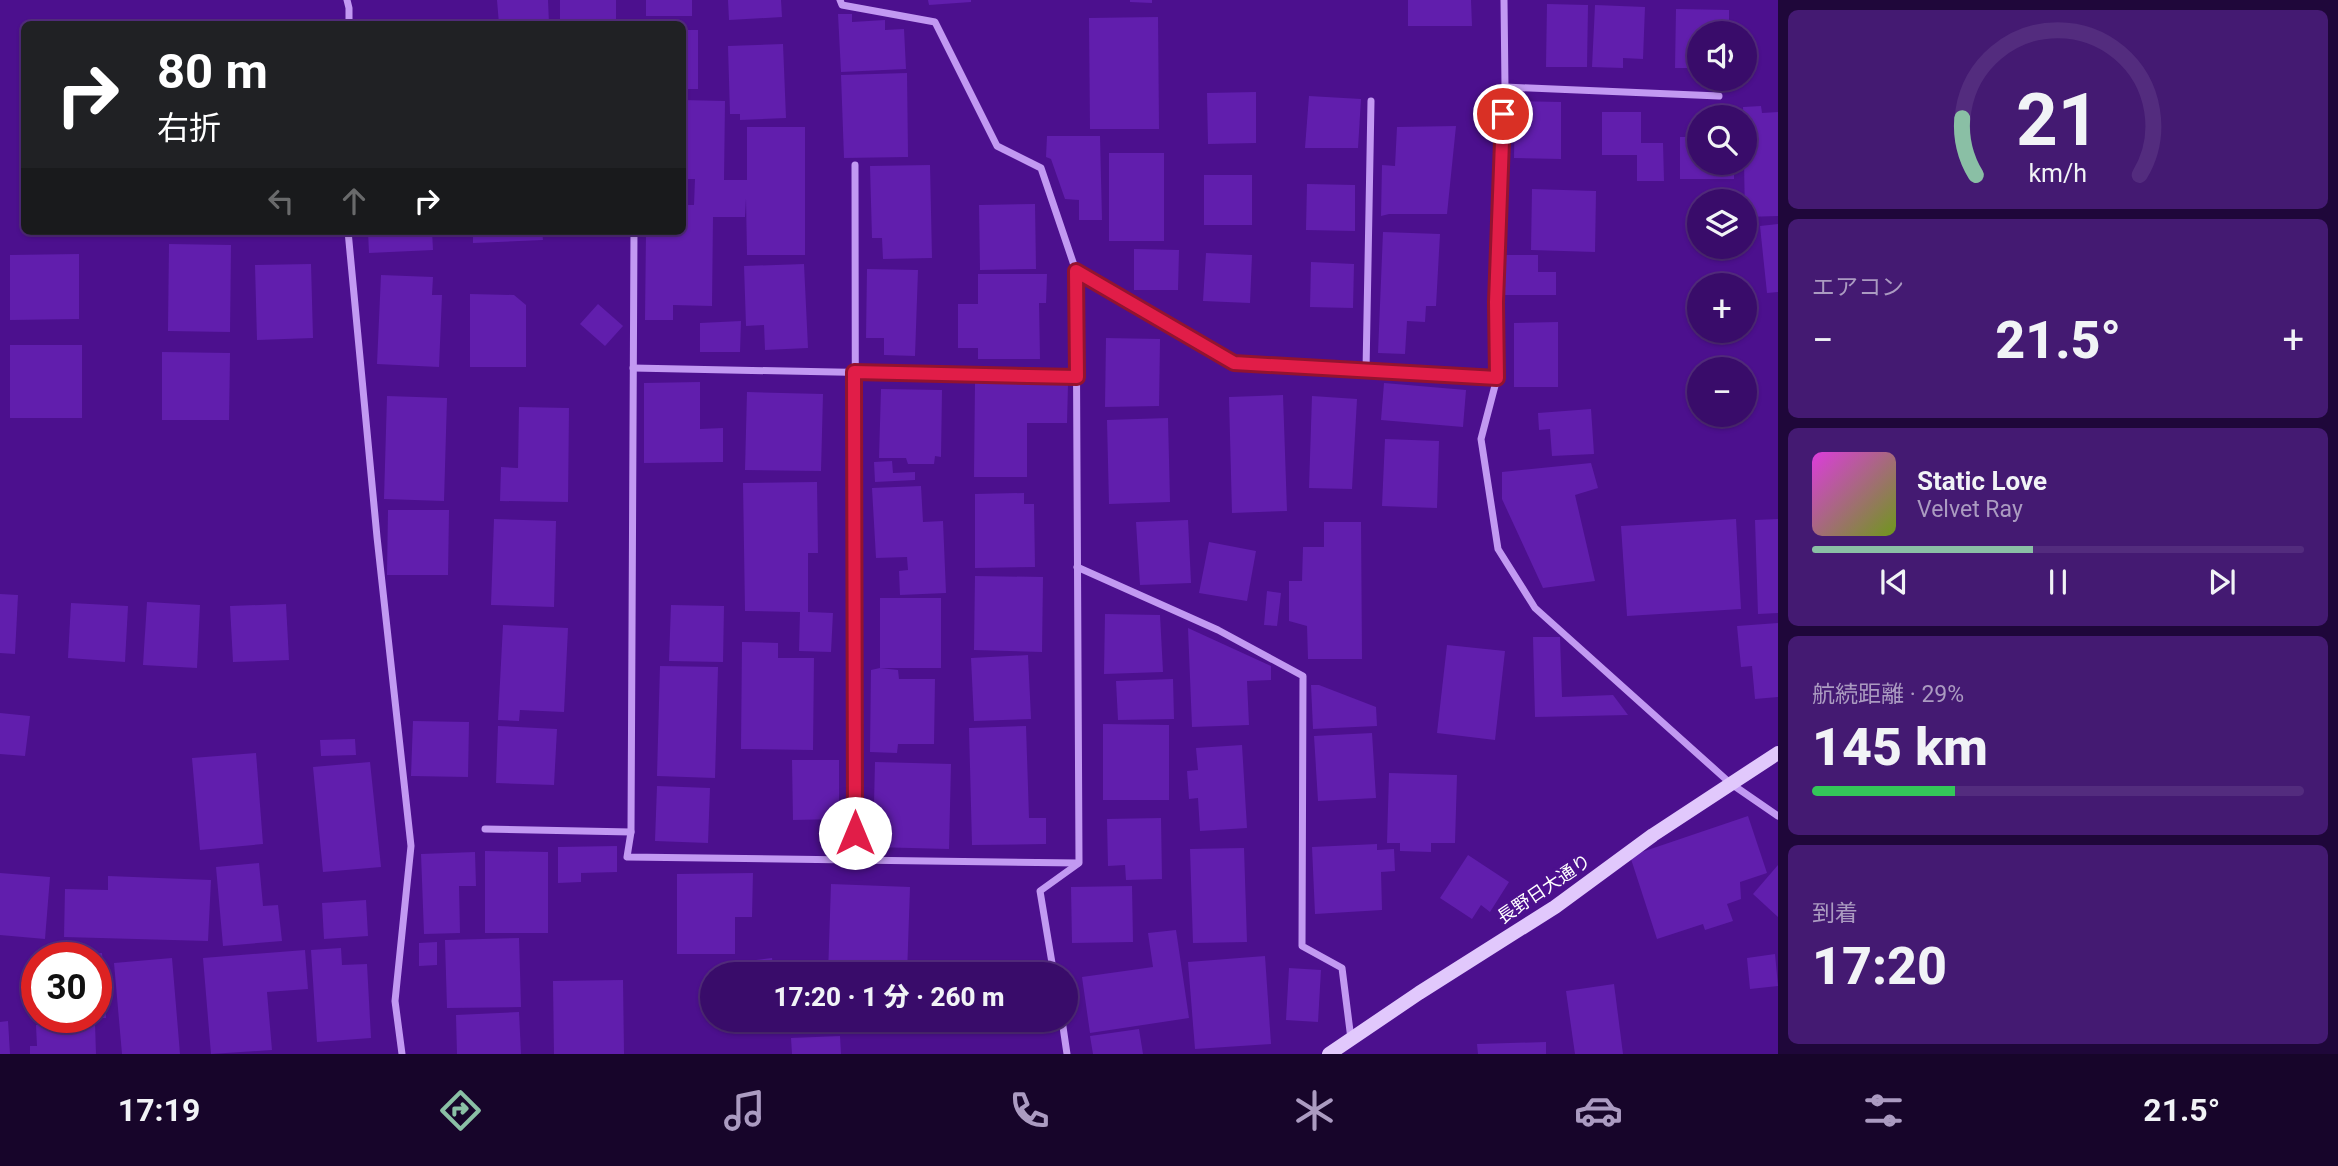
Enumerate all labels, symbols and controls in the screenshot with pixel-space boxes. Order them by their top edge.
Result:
map controls [1687,21,1757,427]
button: sound [1687,21,1757,91]
text: 80 m [157,43,268,100]
icon: right [42,49,133,140]
text: 21 [2016,78,2100,164]
pin [1473,84,1533,144]
icon: arrive [1484,95,1522,133]
button: search [1687,105,1757,175]
text: 右折 [157,109,221,147]
text: km/h [2029,159,2087,188]
icon: left [262,182,300,220]
icon: ahead [335,182,373,220]
icon: right [408,182,446,220]
button: layers [1687,189,1757,259]
button: + [1687,273,1757,343]
text: エアコン [1812,274,1904,301]
text: 21.5° [1995,310,2121,371]
text: − [1812,318,1834,362]
text: + [2282,318,2304,362]
button: − [1687,357,1757,427]
text: Static Love [1917,466,2047,496]
text: Velvet Ray [1917,496,2023,523]
icon: previous [1875,563,1913,601]
icon: pause [2039,563,2077,601]
icon: next [2203,563,2241,601]
text: 航続距離 · 29% [1812,681,1964,708]
text: 145 km [1812,717,1988,778]
position arrow [818,796,892,870]
street label: 長野日大通り [1493,850,1594,927]
text: 到着 [1812,900,1858,927]
text: 17:20 [1812,936,1947,997]
speed limit sign: 30 [21,942,112,1033]
text: 17:20 · 1 分 · 260 m [773,982,1005,1012]
icon: directions [436,1086,485,1135]
icon: music [720,1086,769,1135]
icon: phone [1005,1086,1054,1135]
icon: climate [1290,1086,1339,1135]
icon: car [1574,1086,1623,1135]
icon: filters [1859,1086,1908,1135]
text: 17:19 [118,1091,200,1129]
text: 21.5° [2143,1091,2220,1129]

